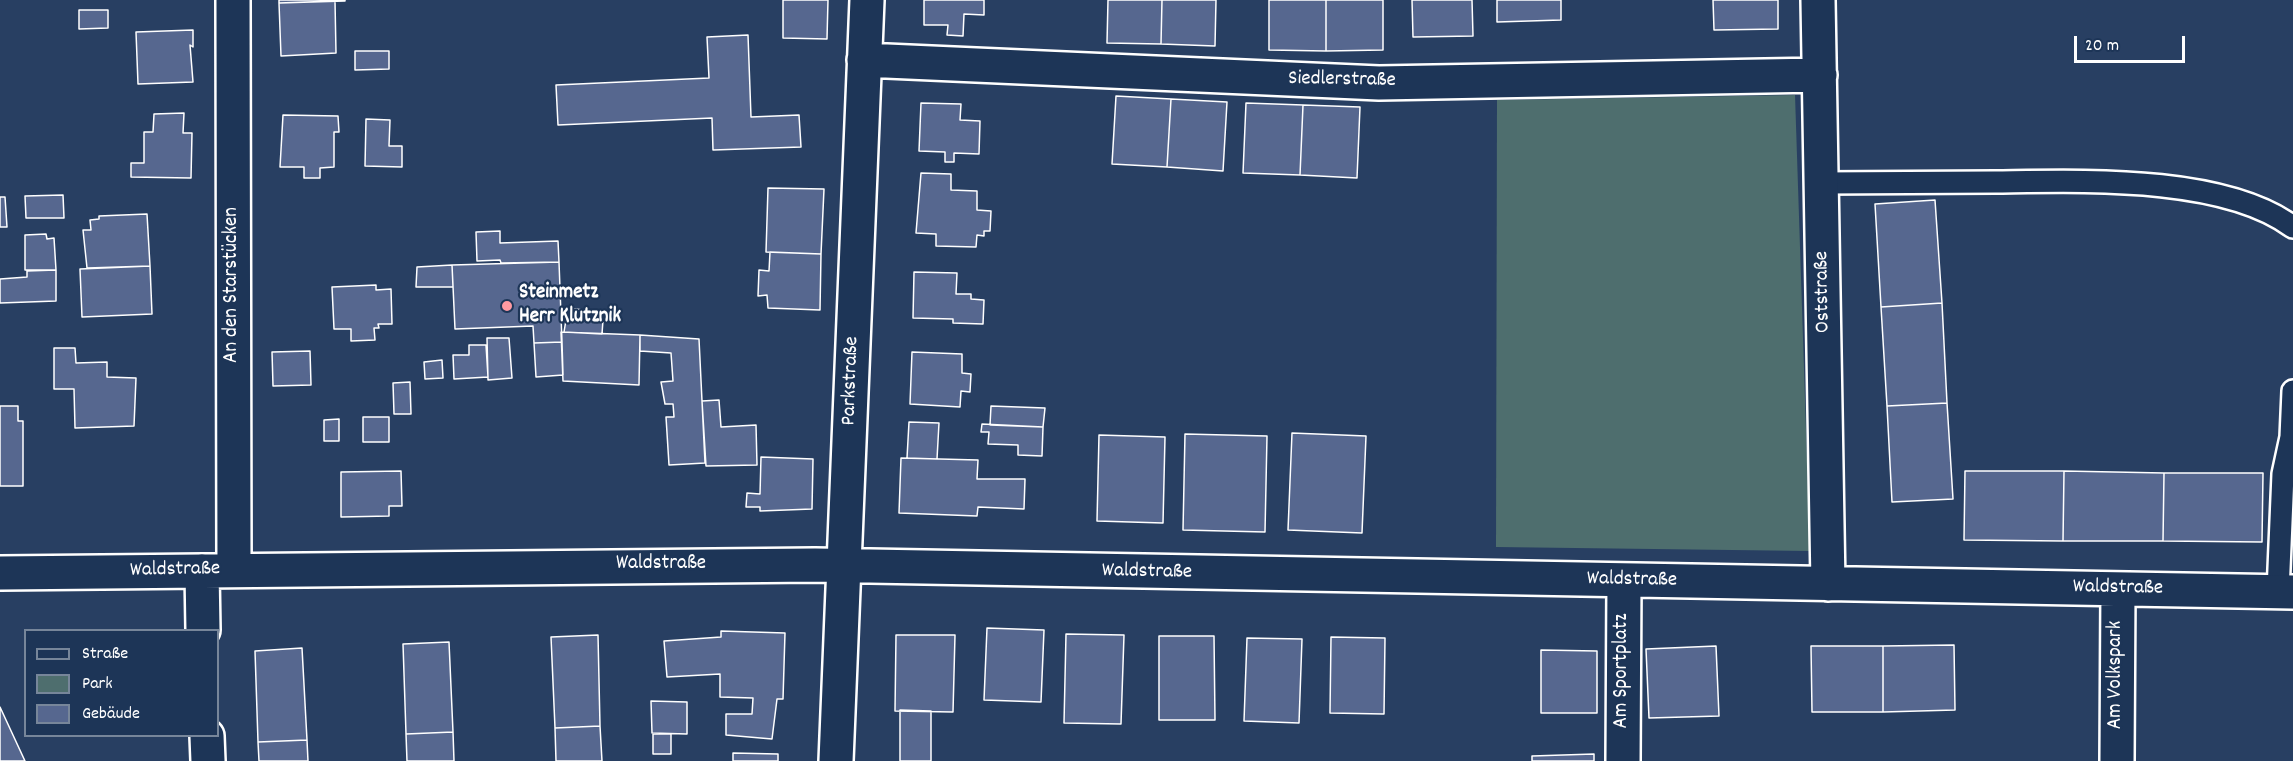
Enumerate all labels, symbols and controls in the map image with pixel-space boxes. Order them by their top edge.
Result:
scale bar [2077,24,2188,62]
text: 20 m [2085,34,2119,59]
street label: Siedlerstraße [1288,67,1396,95]
street label: An den Starstücken [220,207,246,363]
street label: Oststraße [1811,251,1837,333]
place label: Steinmetz Herr Klutznik [519,281,621,331]
marker: Steinmetz Herr Klutznik [500,299,514,313]
street label: Parkstraße [838,336,866,426]
street label: Waldstraße [616,552,706,578]
street label: Waldstraße [130,558,220,584]
street label: Waldstraße [1102,560,1192,586]
street label: Waldstraße [1587,568,1677,594]
street label: Waldstraße [2073,576,2163,602]
street label: Am Sportplatz [1610,614,1636,728]
street label: Am Volkspark [2104,621,2130,729]
legend [24,629,219,737]
text: Straße [82,642,128,667]
text: Park [82,672,113,697]
text: Gebäude [82,702,140,727]

